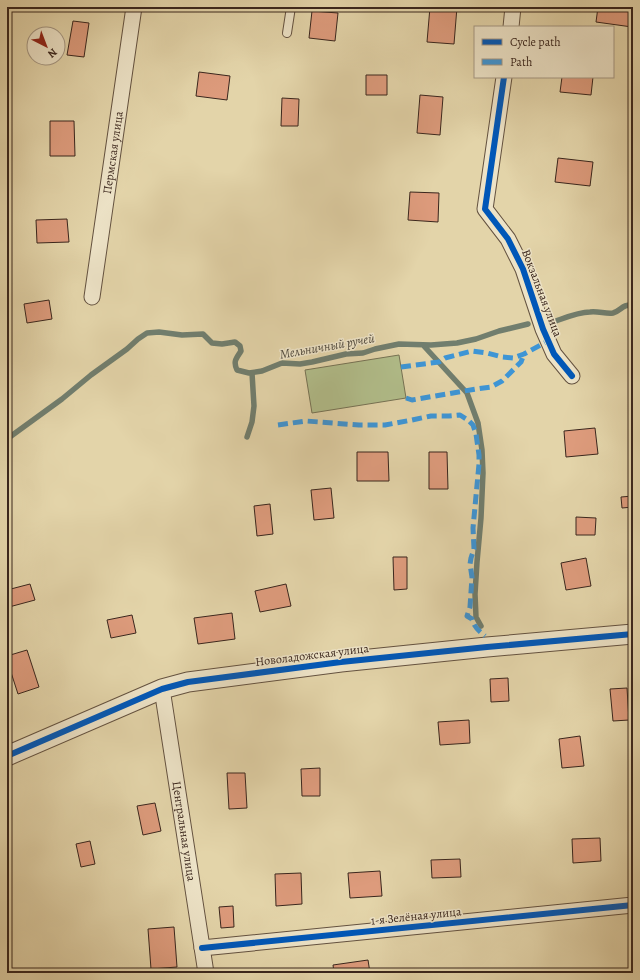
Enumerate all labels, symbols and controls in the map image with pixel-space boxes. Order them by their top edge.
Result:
north arrow [26,26,66,66]
legend [474,26,614,78]
text: Cycle path [510,34,561,50]
text: N [44,45,60,61]
text: Path [510,54,533,70]
street label: Пермская улица [99,109,127,195]
street label: Вокзальная улица [518,247,566,340]
water label: Мельничный ручей [278,329,376,363]
street label: Новоладожская улица [254,640,370,670]
street label: Центральная улица [168,780,200,883]
street label: 1-я Зелёная улица [370,903,463,929]

